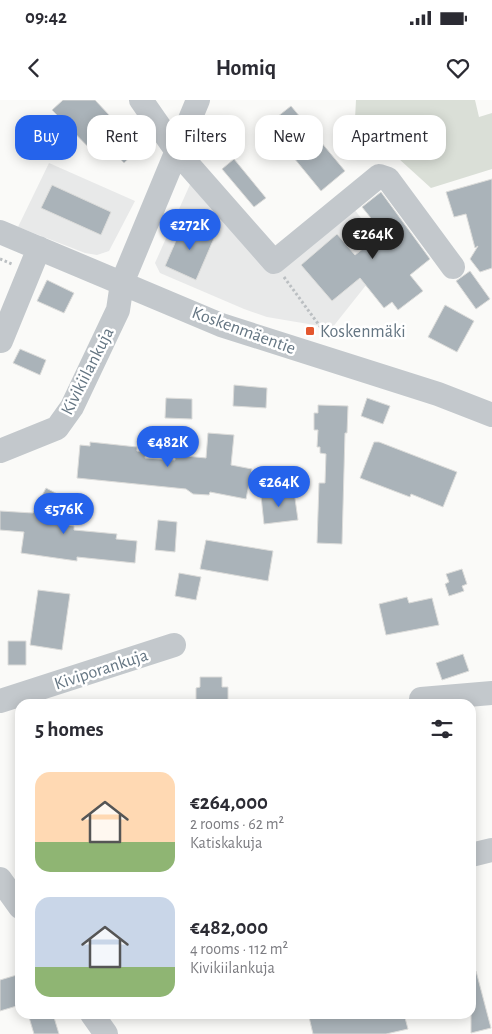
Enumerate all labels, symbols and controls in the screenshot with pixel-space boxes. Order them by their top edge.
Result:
text: 09:42 [25,8,67,27]
icon: back [20,54,48,82]
icon: heart [444,54,472,82]
text: Homiq [216,57,276,79]
chip: Buy [15,115,77,160]
chip: Rent [87,115,156,160]
chip: Filters [166,115,245,160]
chip: New [255,115,323,160]
chip: Apartment [333,115,446,160]
pin: €272K [155,208,225,251]
text: €272K [171,217,209,233]
pin: €264K [338,218,408,260]
text: €264K [353,226,393,242]
street label: Koskenmäentie [189,304,298,358]
place label: Koskenmäki [320,323,406,341]
street label: Kivikiilankuja [58,325,118,418]
marker: Koskenmäki [304,325,316,337]
pin: €482K [133,426,203,468]
text: €482K [148,434,188,450]
pin: €264K [244,466,314,508]
text: €264K [259,474,299,490]
pin: €576K [29,492,99,535]
text: €576K [45,501,83,517]
street label: Kiviporankuja [52,646,150,694]
icon: filters [428,715,456,743]
text: 5 homes [35,719,104,740]
icon: home [75,792,135,852]
text: €264,000 [190,792,268,813]
text: 2 rooms · 62 m² [190,816,284,832]
text: Katiskakuja [190,835,262,851]
icon: home [75,917,135,977]
text: €482,000 [190,917,268,938]
text: 4 rooms · 112 m² [190,941,288,957]
text: Kivikiilankuja [190,960,275,976]

